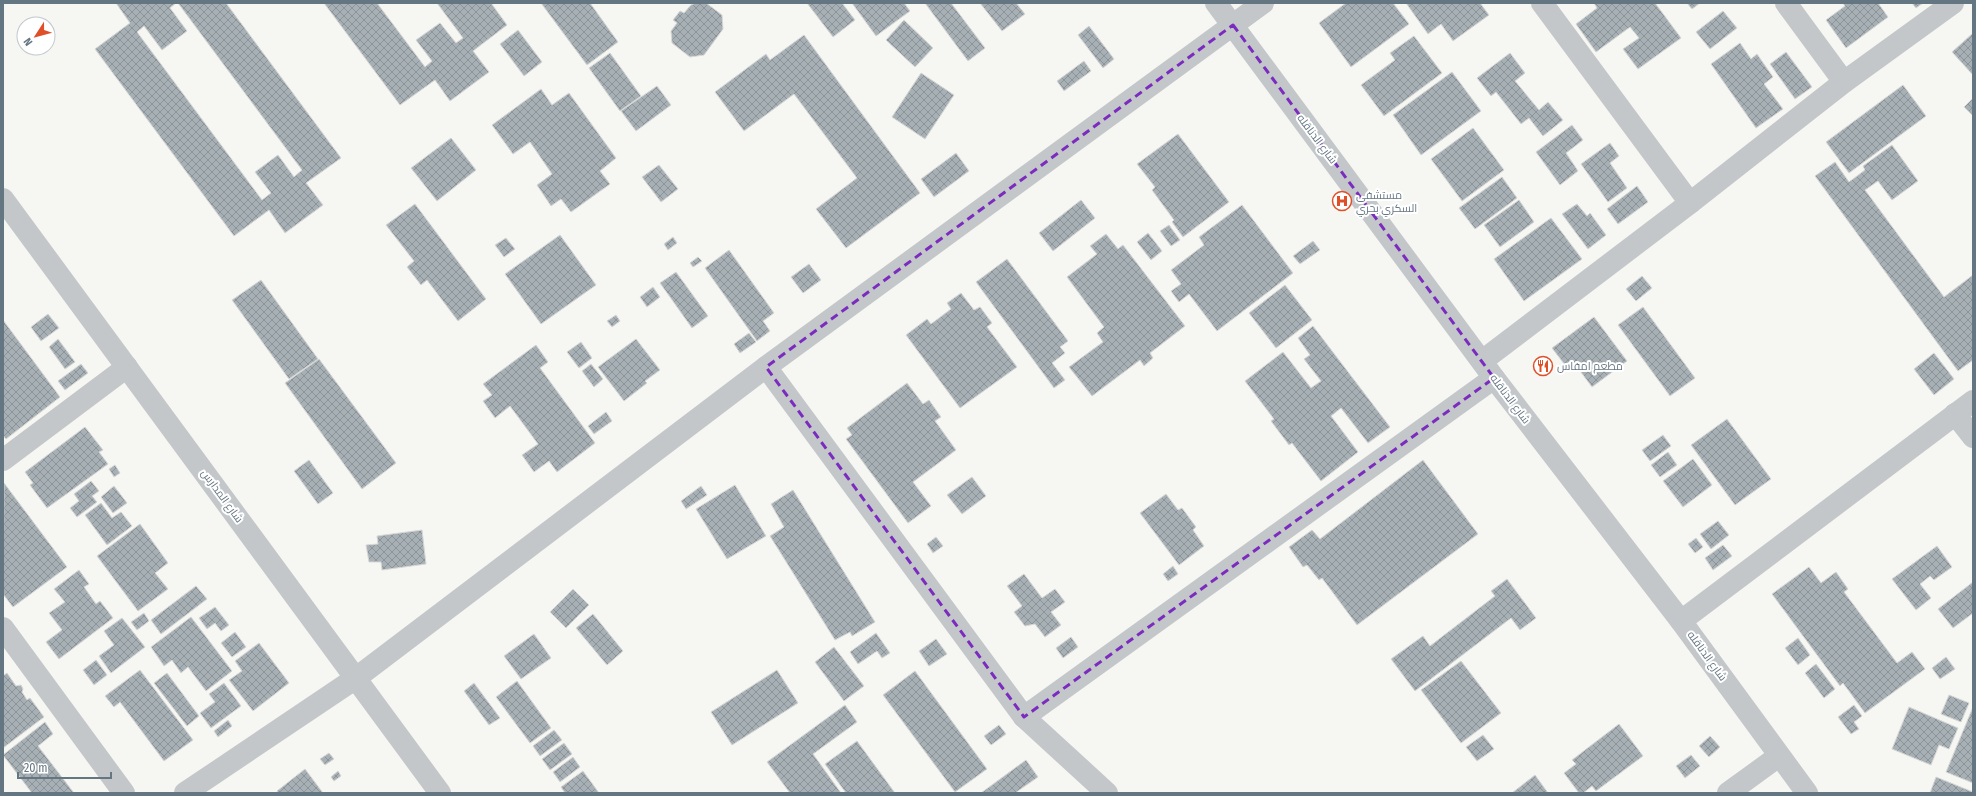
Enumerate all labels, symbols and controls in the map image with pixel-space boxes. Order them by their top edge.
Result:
north arrow [16,16,56,56]
text: N [21,35,36,48]
street label: شارع الدناقله [1293,112,1340,167]
place label: مستشفى السكري بحري [1356,189,1417,217]
hospital icon: مستشفى السكري بحري [1331,190,1353,212]
restaurant icon: مطعم امفاس [1532,355,1554,377]
place label: مطعم امفاس [1557,360,1623,374]
street label: شارع الدناقله [1486,372,1533,427]
street label: شارع المدارس [198,467,246,526]
street label: شارع الدناقله [1684,629,1729,684]
scale bar [18,754,111,780]
text: 20 m [24,761,48,775]

